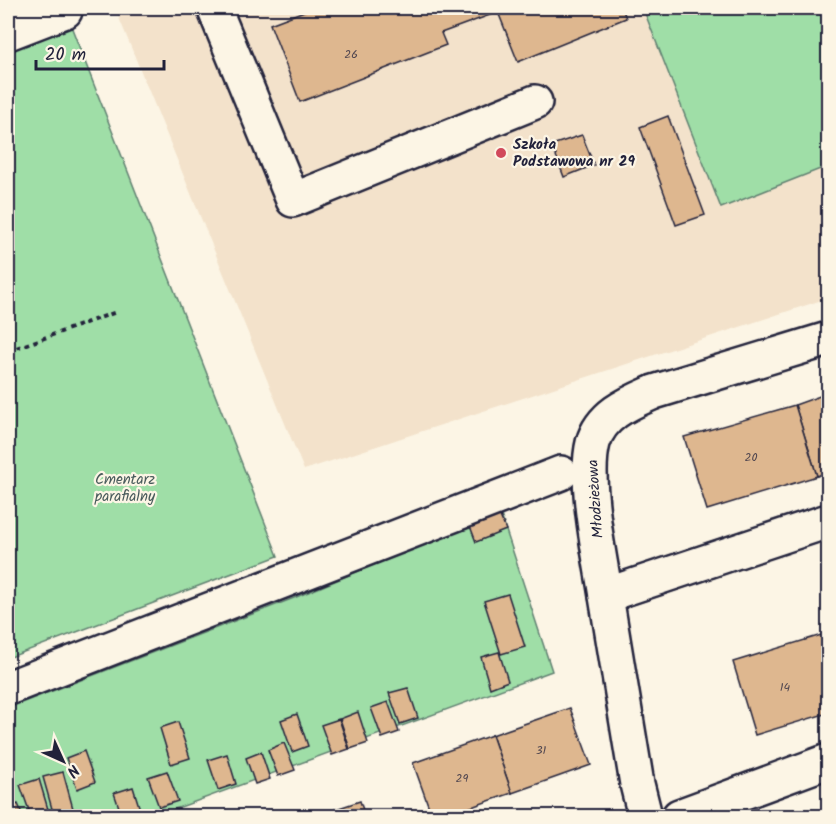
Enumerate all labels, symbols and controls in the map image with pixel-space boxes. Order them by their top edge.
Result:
scale bar [36,33,164,71]
text: 20 m [45,41,86,70]
house number: 26 [344,45,358,64]
place label: Szkoła Podstawowa nr 29 [513,133,635,174]
marker: Szkoła Podstawowa nr 29 [494,146,508,160]
house number: 20 [745,448,757,467]
street label: Młodzieżowa [581,459,611,539]
park label: Cmentarz parafialny [94,468,156,509]
house number: 14 [780,678,791,697]
north arrow [33,731,93,791]
house number: 31 [536,741,547,760]
text: N [60,758,85,783]
house number: 29 [456,769,469,788]

